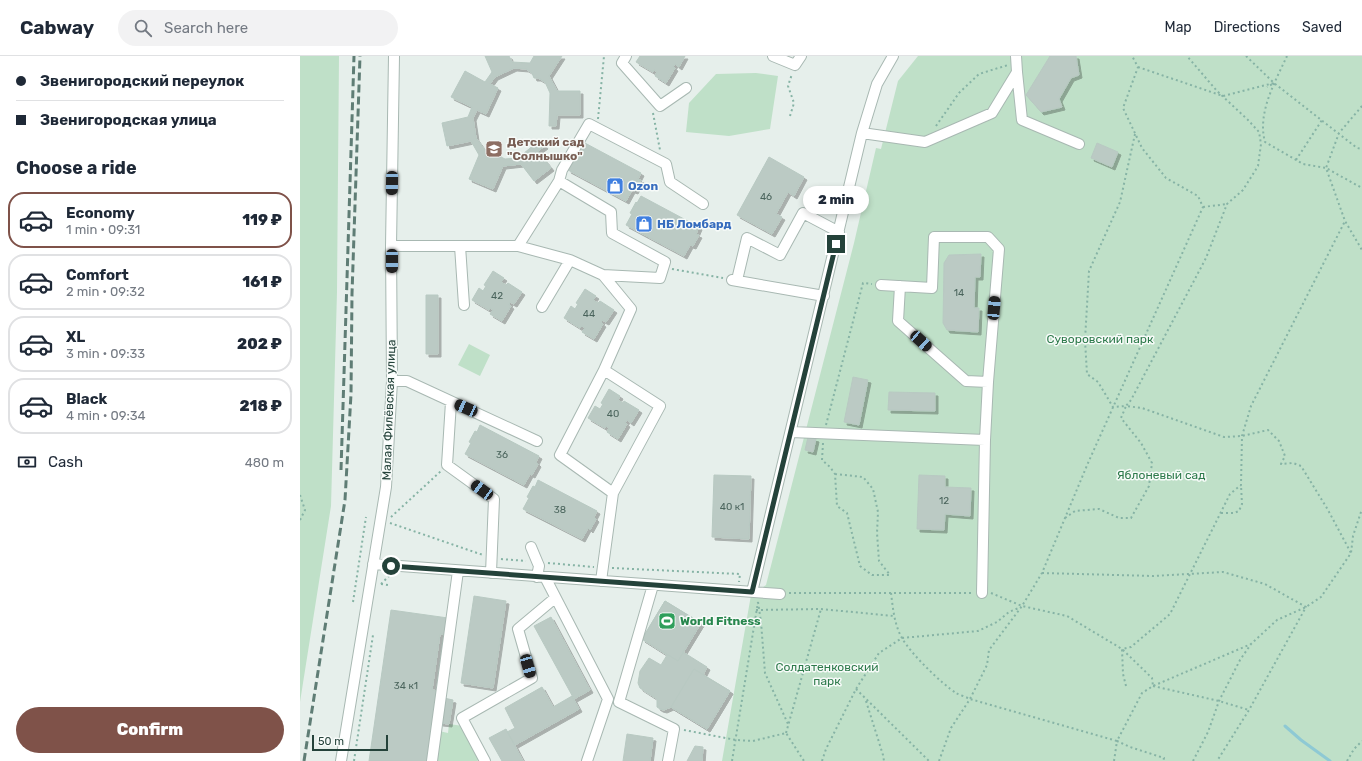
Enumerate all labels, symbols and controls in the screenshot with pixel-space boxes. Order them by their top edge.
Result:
search box [118,10,398,46]
text: Cabway [20,16,94,39]
icon: search [132,17,154,39]
text: Search here [164,19,248,37]
text: Map [1165,19,1192,36]
text: Directions [1214,19,1280,36]
text: Saved [1302,19,1342,36]
text: Звенигородский переулок [40,72,244,90]
text: Звенигородская улица [40,111,217,129]
place label: Детский сад "Солнышко" [507,135,584,163]
school or university icon: Детский сад "Солнышко" [484,139,504,159]
text: Choose a ride [16,157,137,179]
car [386,171,398,195]
shop icon: Ozon [605,176,625,196]
place label: Ozon [628,179,658,193]
callout: 2 min [803,186,869,214]
house number: 46 [760,191,772,203]
text: 2 min [818,192,854,207]
icon: car [18,202,54,238]
text: Economy [66,204,135,222]
text: 119 ₽ [242,211,282,229]
shop icon: НБ Ломбард [634,214,654,234]
place label: НБ Ломбард [657,217,732,231]
text: 1 min · 09:31 [66,222,140,237]
route end [827,235,845,253]
car [386,249,398,273]
icon: car [18,264,54,300]
text: Comfort [66,266,129,284]
text: 161 ₽ [242,273,282,291]
text: 2 min · 09:32 [66,284,145,299]
house number: 14 [954,287,964,299]
house number: 42 [491,290,503,302]
car [987,296,1001,320]
house number: 44 [583,308,595,320]
icon: car [18,326,54,362]
text: XL [66,328,85,346]
car [908,329,934,353]
park label: Суворовский парк [1047,332,1154,346]
text: 202 ₽ [237,335,282,353]
street label: Малая Филёвская улица [380,339,398,481]
text: 3 min · 09:33 [66,346,145,361]
icon: car [18,388,54,424]
text: Black [66,390,107,408]
text: 218 ₽ [239,397,282,415]
car [453,398,479,418]
text: 4 min · 09:34 [66,408,146,423]
house number: 40 [607,408,619,420]
house number: 36 [496,449,508,461]
icon: cash [16,451,38,473]
text: Cash [48,453,83,471]
text: 480 m [245,455,284,470]
park label: Яблоневый сад [1117,468,1205,482]
car [469,478,495,502]
house number: 12 [939,495,949,507]
house number: 40 к1 [720,501,744,513]
house number: 38 [554,504,566,516]
route start [382,557,400,575]
sports icon: World Fitness [657,611,677,631]
place label: World Fitness [680,614,761,628]
car [519,653,537,679]
park label: Солдатенковский парк [775,660,879,688]
house number: 34 к1 [394,680,418,692]
button: Confirm [16,707,284,753]
scale bar [312,733,388,752]
text: 50 m [318,735,344,748]

